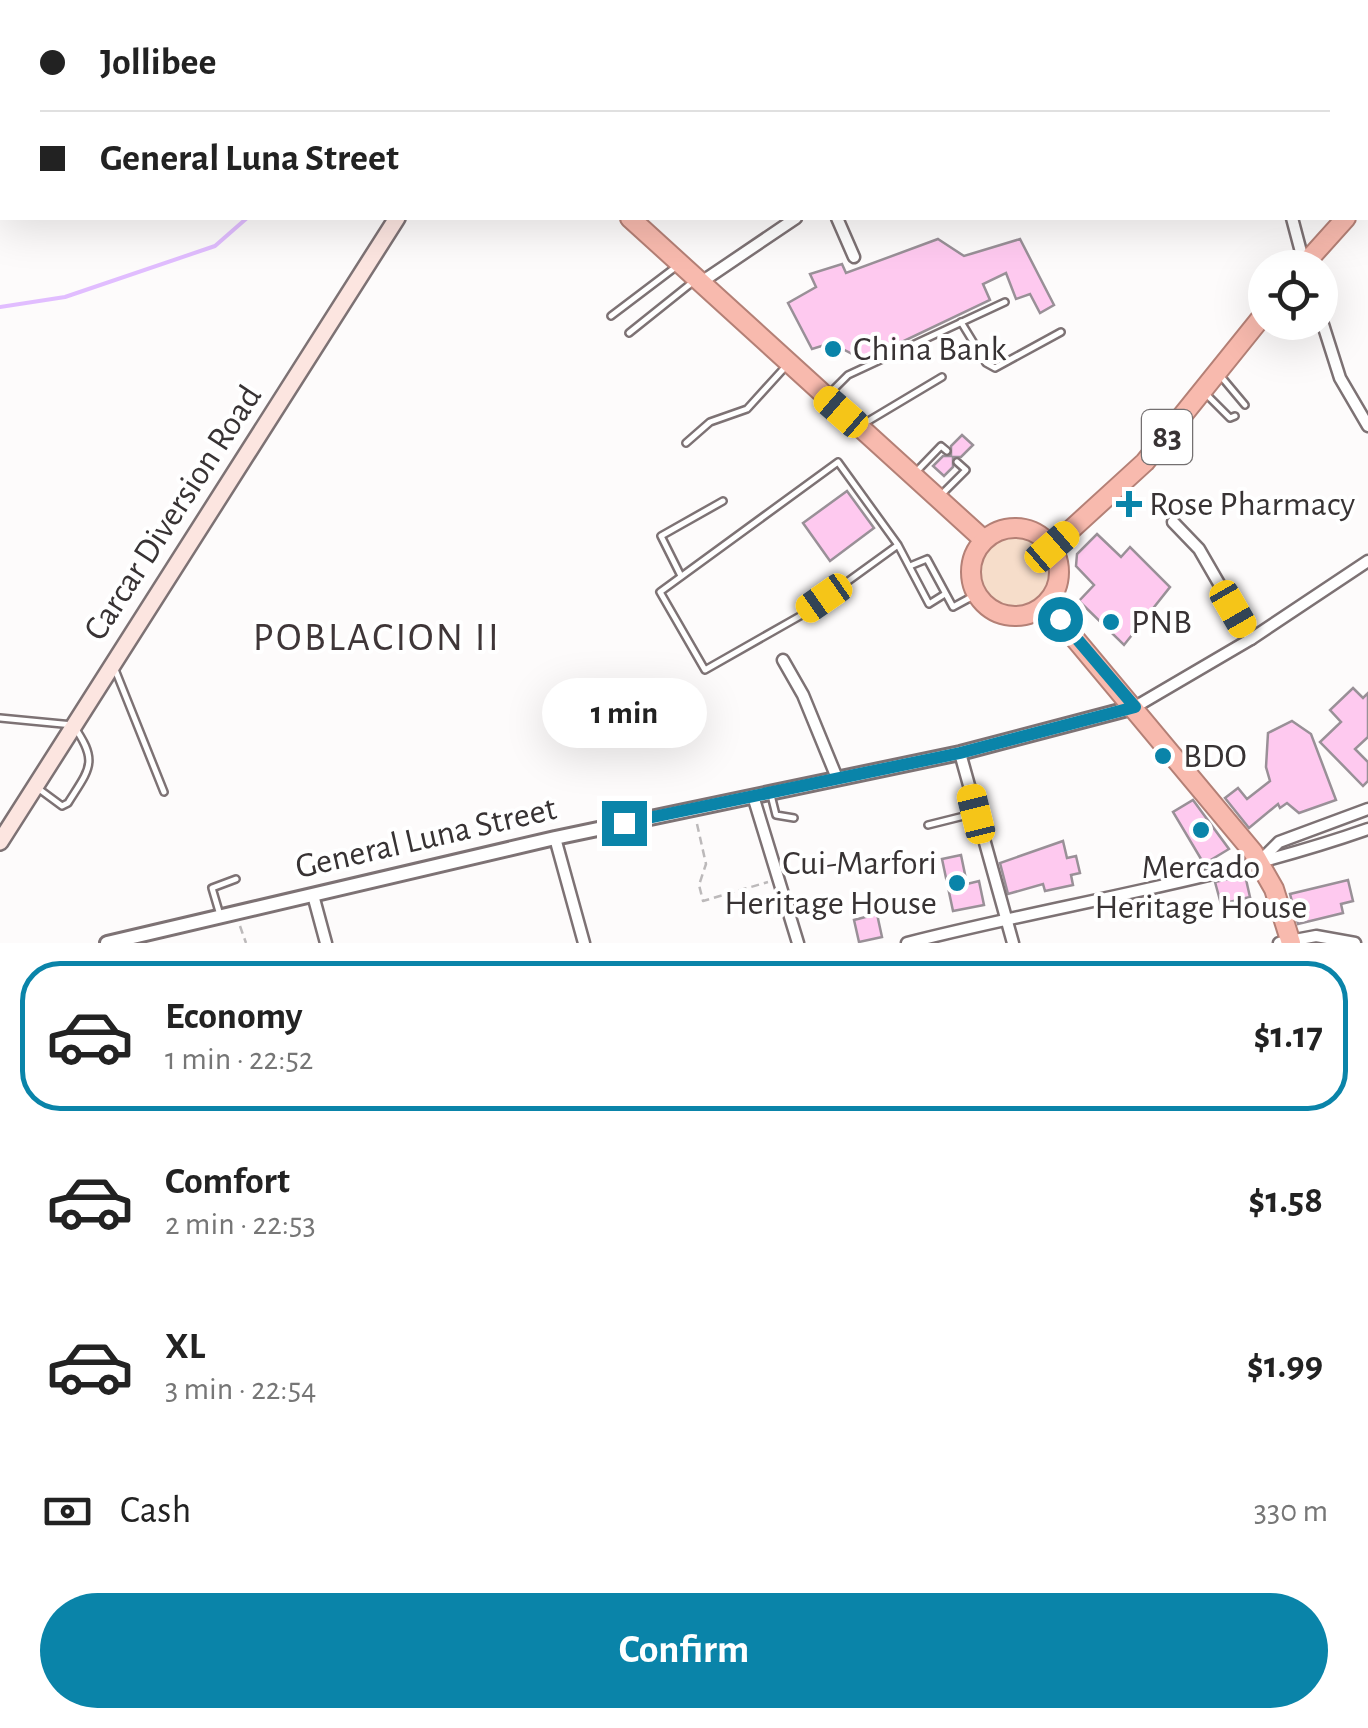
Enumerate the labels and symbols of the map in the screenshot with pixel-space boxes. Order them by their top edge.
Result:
place label: China Bank [853,332,1007,367]
marker: China Bank [822,338,844,360]
street label: Carcar Diversion Road [78,379,268,647]
car [809,381,873,443]
road number: 83 [1142,410,1192,464]
place label: Rose Pharmacy [1149,487,1355,522]
marker: Rose Pharmacy [1118,493,1140,515]
car [1020,516,1084,578]
car [791,569,857,627]
car [1205,576,1261,642]
route start [1038,597,1083,642]
place label: PNB [1131,605,1192,640]
marker: PNB [1100,611,1122,633]
district label: POBLACION II [253,618,501,658]
callout: 1 min [542,678,706,748]
place label: BDO [1183,739,1247,774]
marker: BDO [1152,745,1174,767]
car [954,781,998,847]
street label: General Luna Street [292,791,560,885]
route end [602,801,647,846]
marker: Mercado Heritage House [1190,819,1212,841]
place label: Cui-Marfori Heritage House [724,846,937,921]
place label: Mercado Heritage House [1095,850,1307,925]
marker: Cui-Marfori Heritage House [946,872,968,894]

